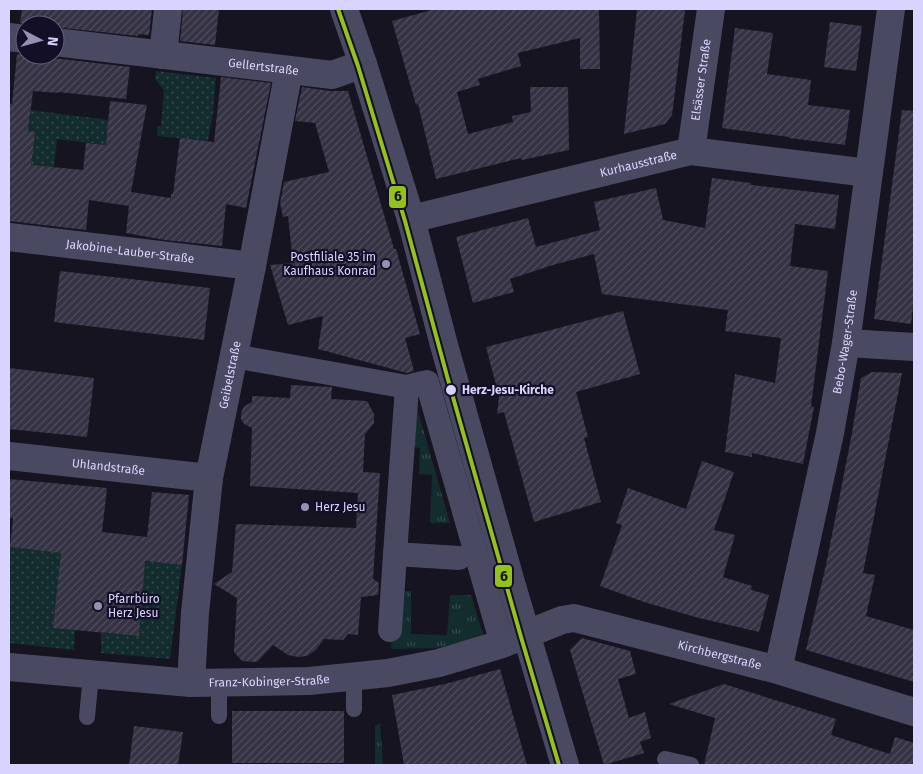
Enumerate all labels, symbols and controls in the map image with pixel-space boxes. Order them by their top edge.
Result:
north arrow [15,15,65,65]
text: N [43,36,61,47]
street label: Elsässer Straße [688,38,714,122]
street label: Gellertstraße [227,56,300,78]
street label: Kurhausstraße [598,148,678,180]
line badge: 6 [388,185,407,209]
text: 6 [394,188,402,205]
street label: Jakobine-Lauber-Straße [65,237,195,266]
place label: Postfiliale 35 im Kaufhaus Konrad [283,250,376,278]
marker: Postfiliale 35 im Kaufhaus Konrad [380,258,392,270]
street label: Bebo-Wager-Straße [830,289,860,395]
street label: Geibelstraße [216,340,244,410]
marker: Herz-Jesu-Kirche [444,383,458,397]
place label: Herz-Jesu-Kirche [462,383,554,397]
street label: Uhlandstraße [71,456,146,478]
place label: Herz Jesu [315,500,365,514]
marker: Herz Jesu [299,501,311,513]
line badge: 6 [494,564,513,588]
text: 6 [500,568,508,585]
place label: Pfarrbüro Herz Jesu [108,592,160,620]
marker: Pfarrbüro Herz Jesu [92,600,104,612]
street label: Kirchbergstraße [676,638,763,673]
street label: Franz-Kobinger-Straße [209,672,330,690]

